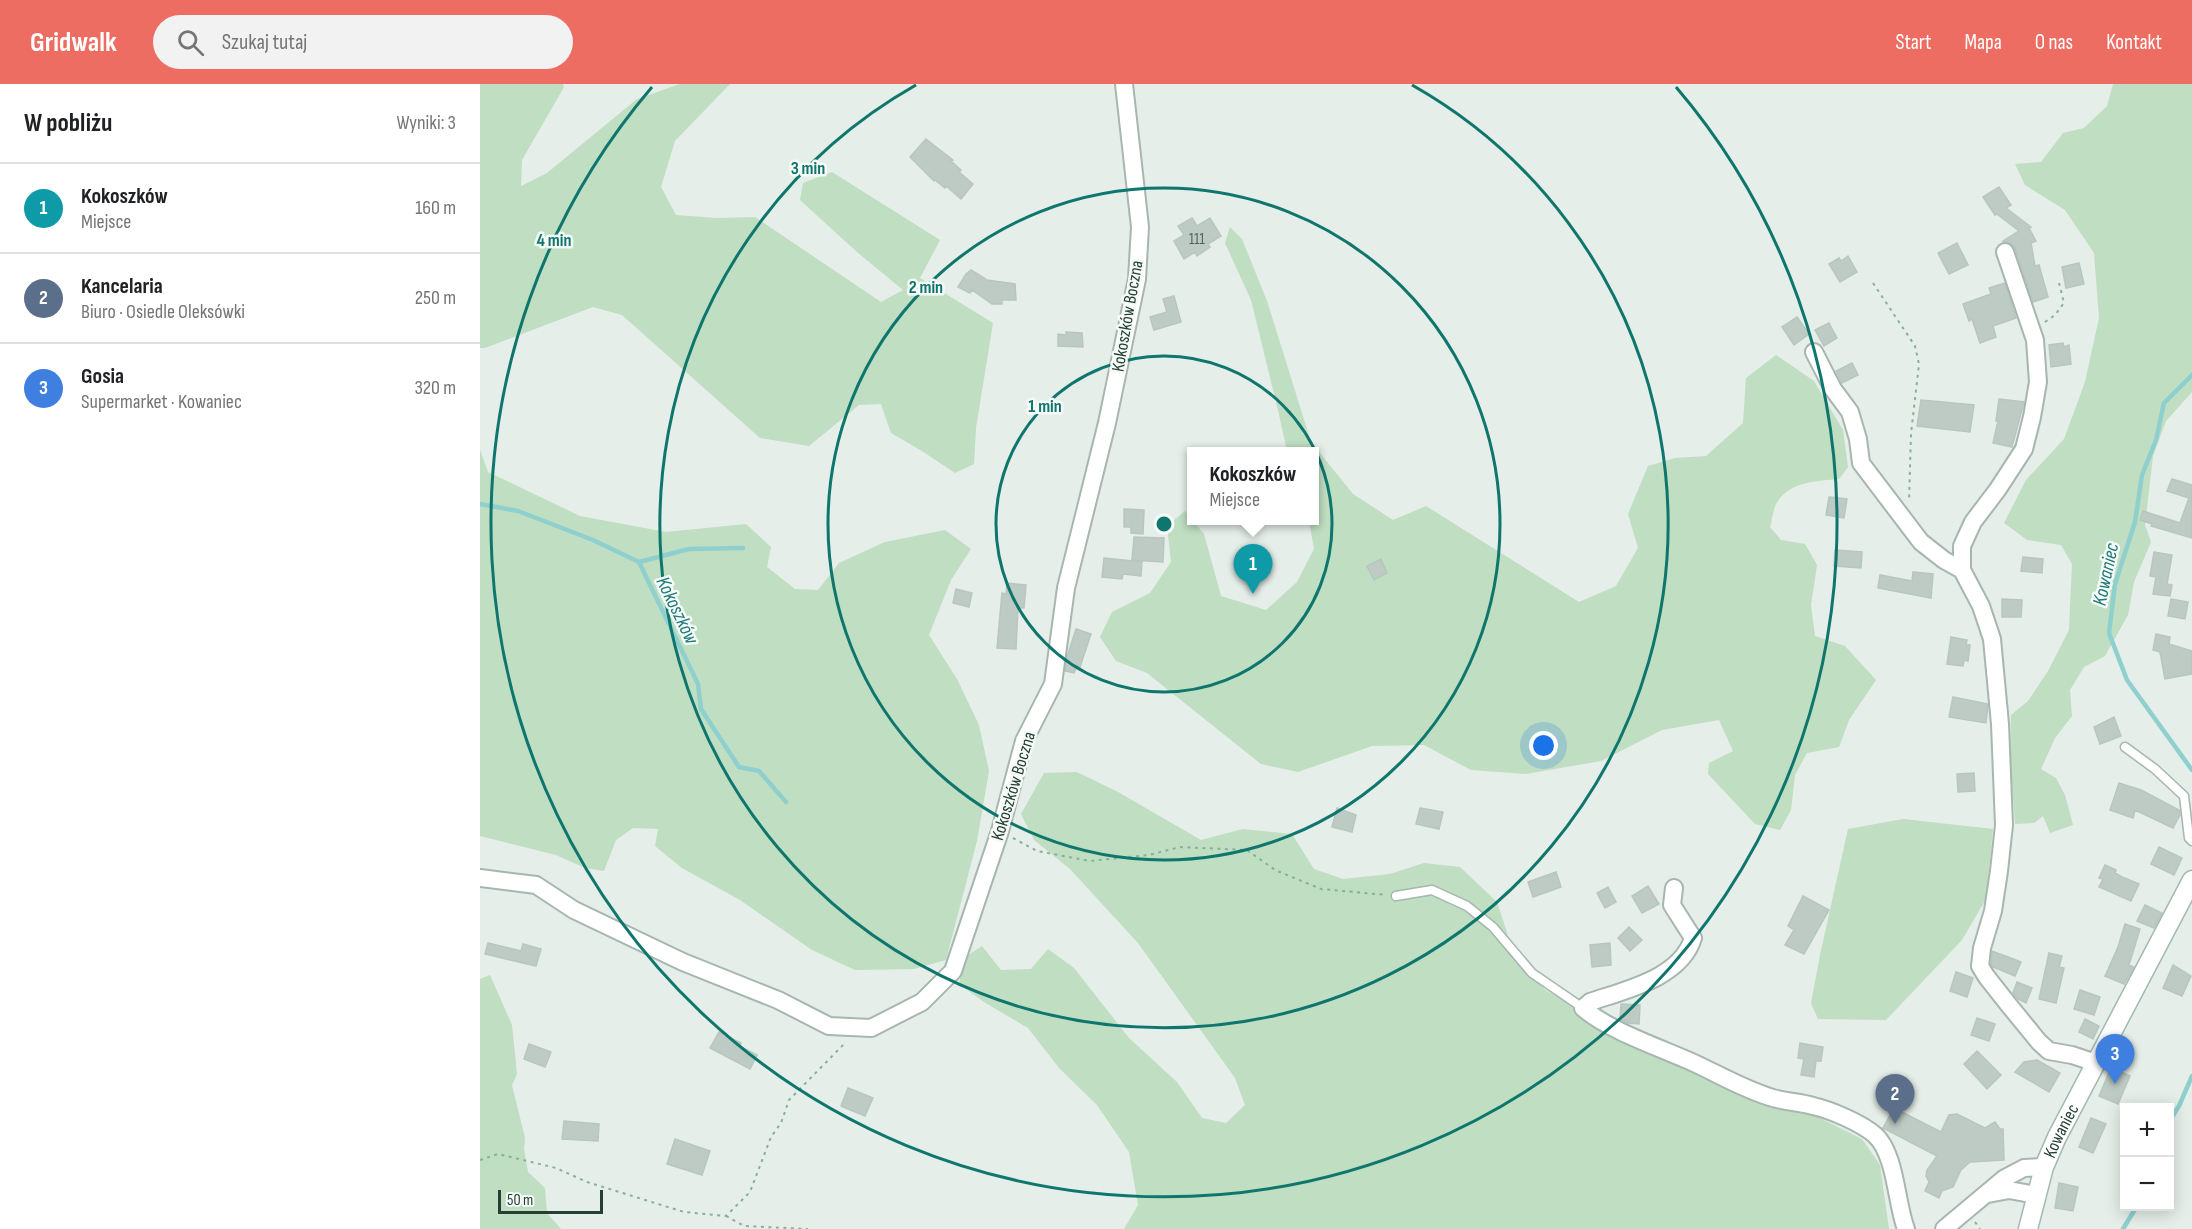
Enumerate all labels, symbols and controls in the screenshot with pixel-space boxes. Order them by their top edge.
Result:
search box [153,15,573,69]
text: Gridwalk [30,26,117,59]
icon: search [174,26,207,59]
text: Szukaj tutaj [222,29,307,56]
text: Start [1895,30,1932,55]
text: Mapa [1965,30,2002,55]
text: O nas [2035,30,2073,55]
text: Kontakt [2106,30,2162,55]
text: W pobliżu [24,108,112,139]
text: Wyniki: 3 [396,111,456,135]
text: 3 min [791,158,825,179]
text: Kokoszków [81,183,168,210]
text: 1 [40,196,47,220]
text: 160 m [415,196,456,220]
text: Miejsce [81,210,131,234]
text: 4 min [537,230,571,251]
house number: 111 [1189,230,1206,249]
street label: Kokoszków Boczna [1107,259,1148,373]
text: Kancelaria [81,273,163,300]
text: 2 min [909,277,943,298]
text: 2 [39,286,48,310]
text: 250 m [415,286,456,310]
text: Biuro · Osiedle Oleksówki [81,300,245,324]
text: Gosia [81,363,124,390]
text: 3 [39,376,48,400]
text: 320 m [414,376,456,400]
text: Supermarket · Kowaniec [81,390,242,414]
text: 1 min [1028,396,1062,417]
popup [1187,447,1319,525]
text: Kokoszków [1210,461,1296,488]
text: Miejsce [1210,488,1260,512]
centre of rings [1154,514,1174,534]
water label: Kowaniec [2088,541,2124,608]
pin: 1 [1234,544,1272,594]
water label: Kokoszków [651,573,704,649]
street label: Kokoszków Boczna [987,729,1040,843]
your location [1529,731,1558,760]
pin: 3 [2096,1034,2134,1084]
pin: 2 [1876,1074,1914,1124]
street label: Kowaniec [2039,1100,2084,1161]
map controls [2120,1103,2174,1211]
button: + [2120,1103,2174,1157]
button: − [2120,1157,2174,1211]
scale bar [498,1187,603,1214]
text: 50 m [507,1191,533,1210]

